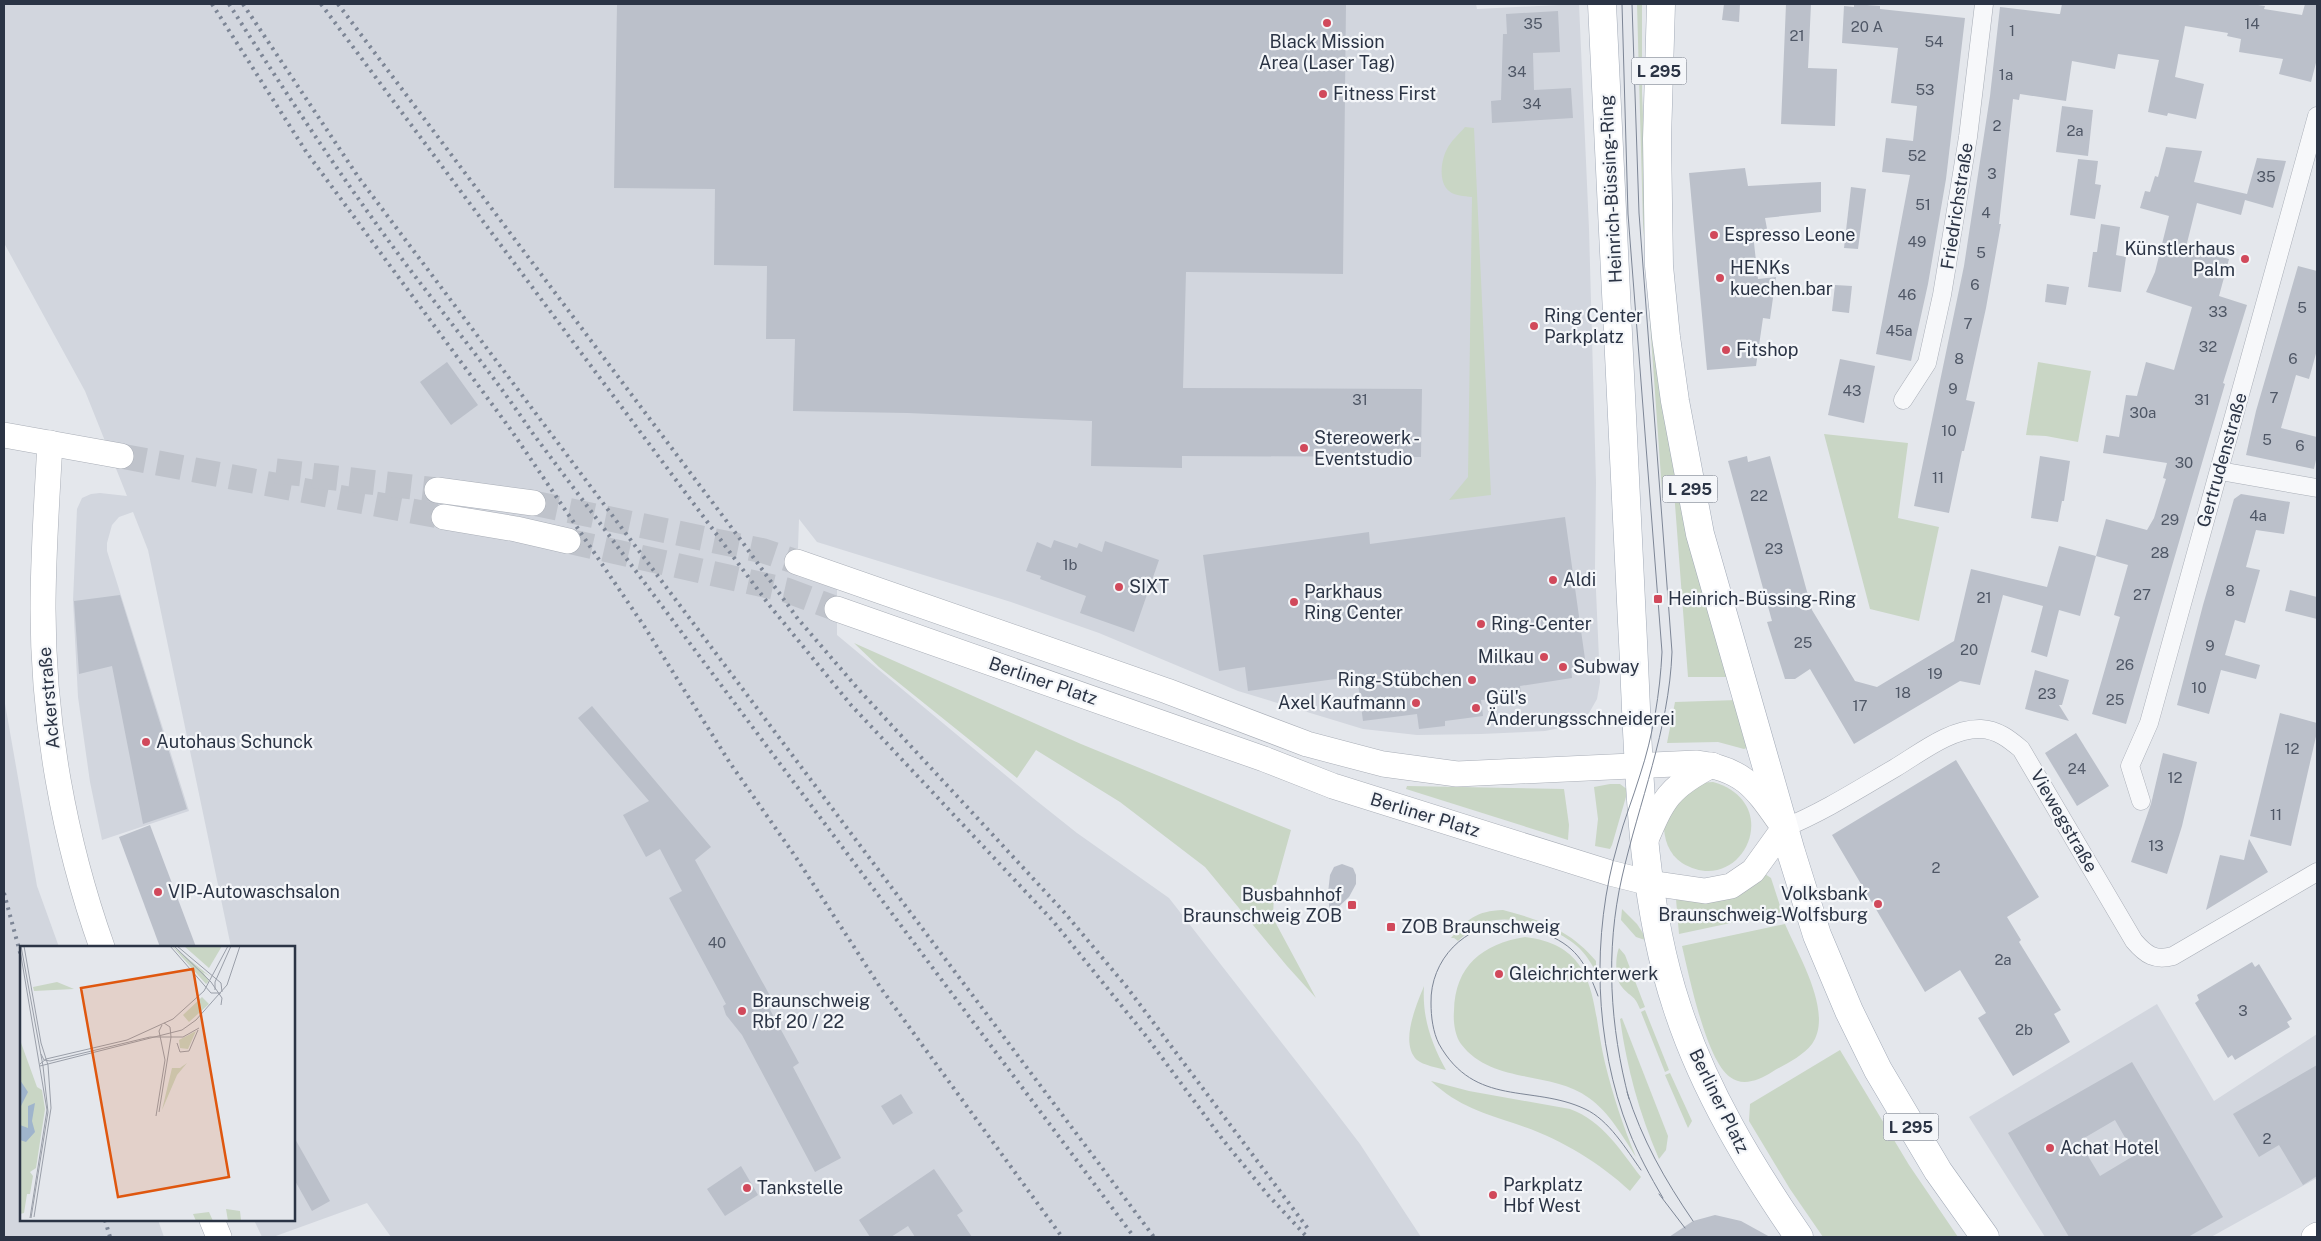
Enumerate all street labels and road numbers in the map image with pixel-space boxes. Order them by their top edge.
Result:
road number: L 295 [1632,58,1686,84]
street label: Heinrich-Büssing-Ring [1595,94,1626,284]
street label: Friedrichstraße [1936,141,1977,271]
street label: Gertrudenstraße [2192,390,2251,530]
road number: L 295 [1662,476,1718,502]
street label: Ackerstraße [34,646,63,750]
street label: Berliner Platz [986,652,1100,709]
street label: Viewegstraße [2027,766,2102,876]
street label: Berliner Platz [1368,788,1482,841]
street label: Berliner Platz [1685,1045,1754,1156]
road number: L 295 [1884,1114,1938,1140]

